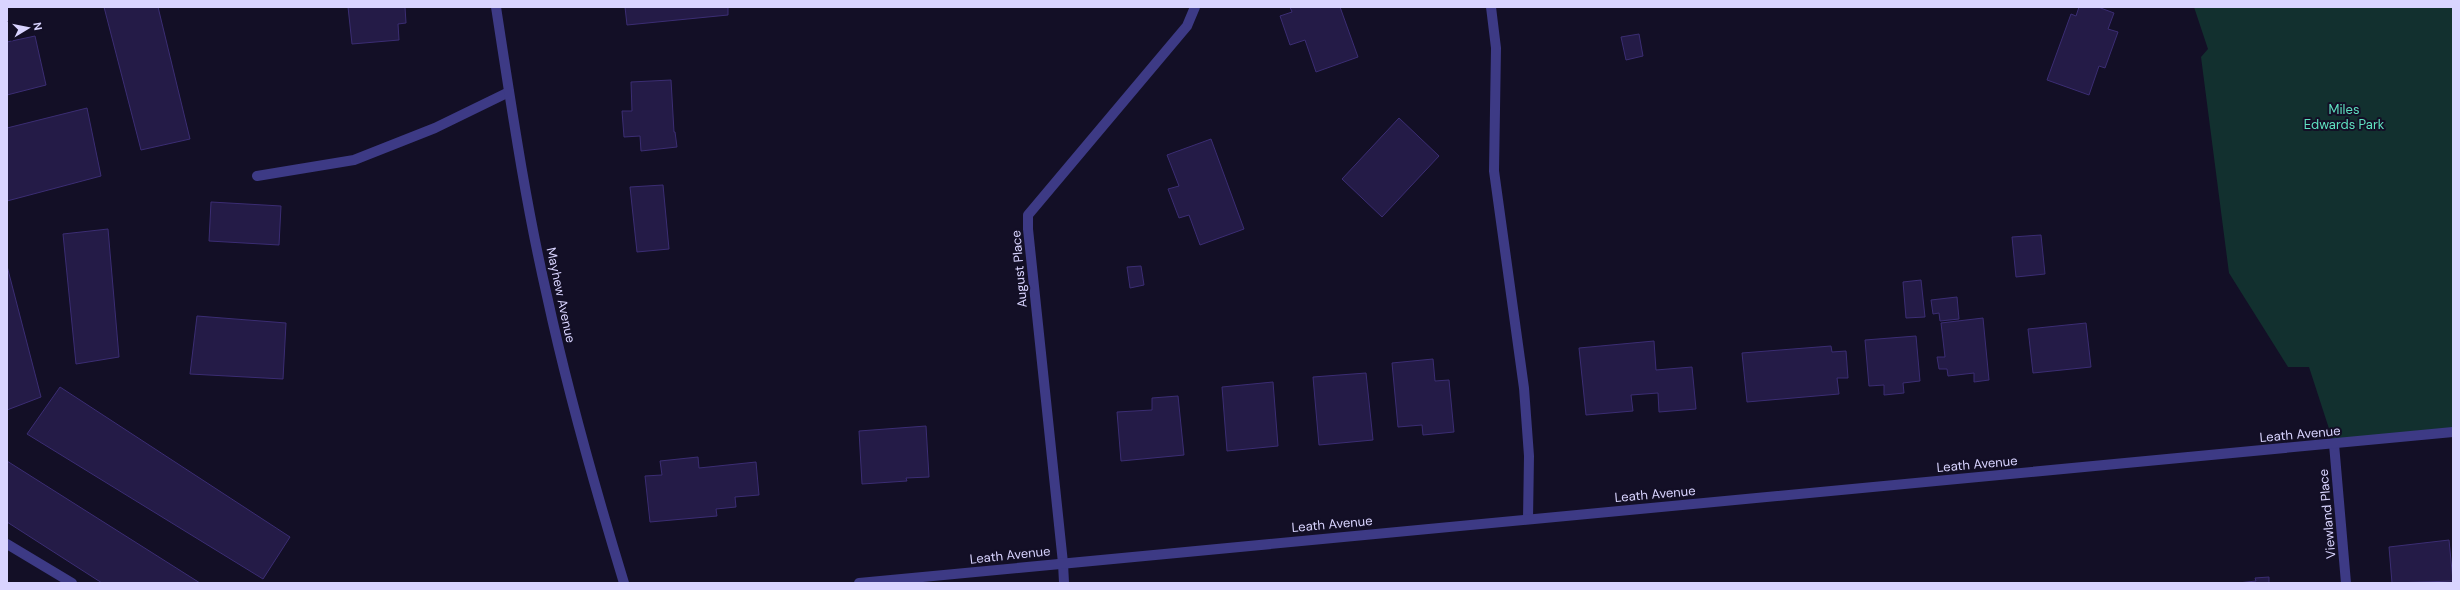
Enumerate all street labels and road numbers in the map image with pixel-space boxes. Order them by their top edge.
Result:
street label: August Place [1007,230,1031,308]
street label: Mayhew Avenue [543,246,579,344]
street label: Leath Avenue [2259,422,2341,446]
street label: Leath Avenue [1936,452,2018,476]
street label: Viewland Place [2315,468,2339,560]
street label: Leath Avenue [1614,482,1696,506]
street label: Leath Avenue [1291,512,1373,536]
street label: Leath Avenue [969,542,1051,568]

